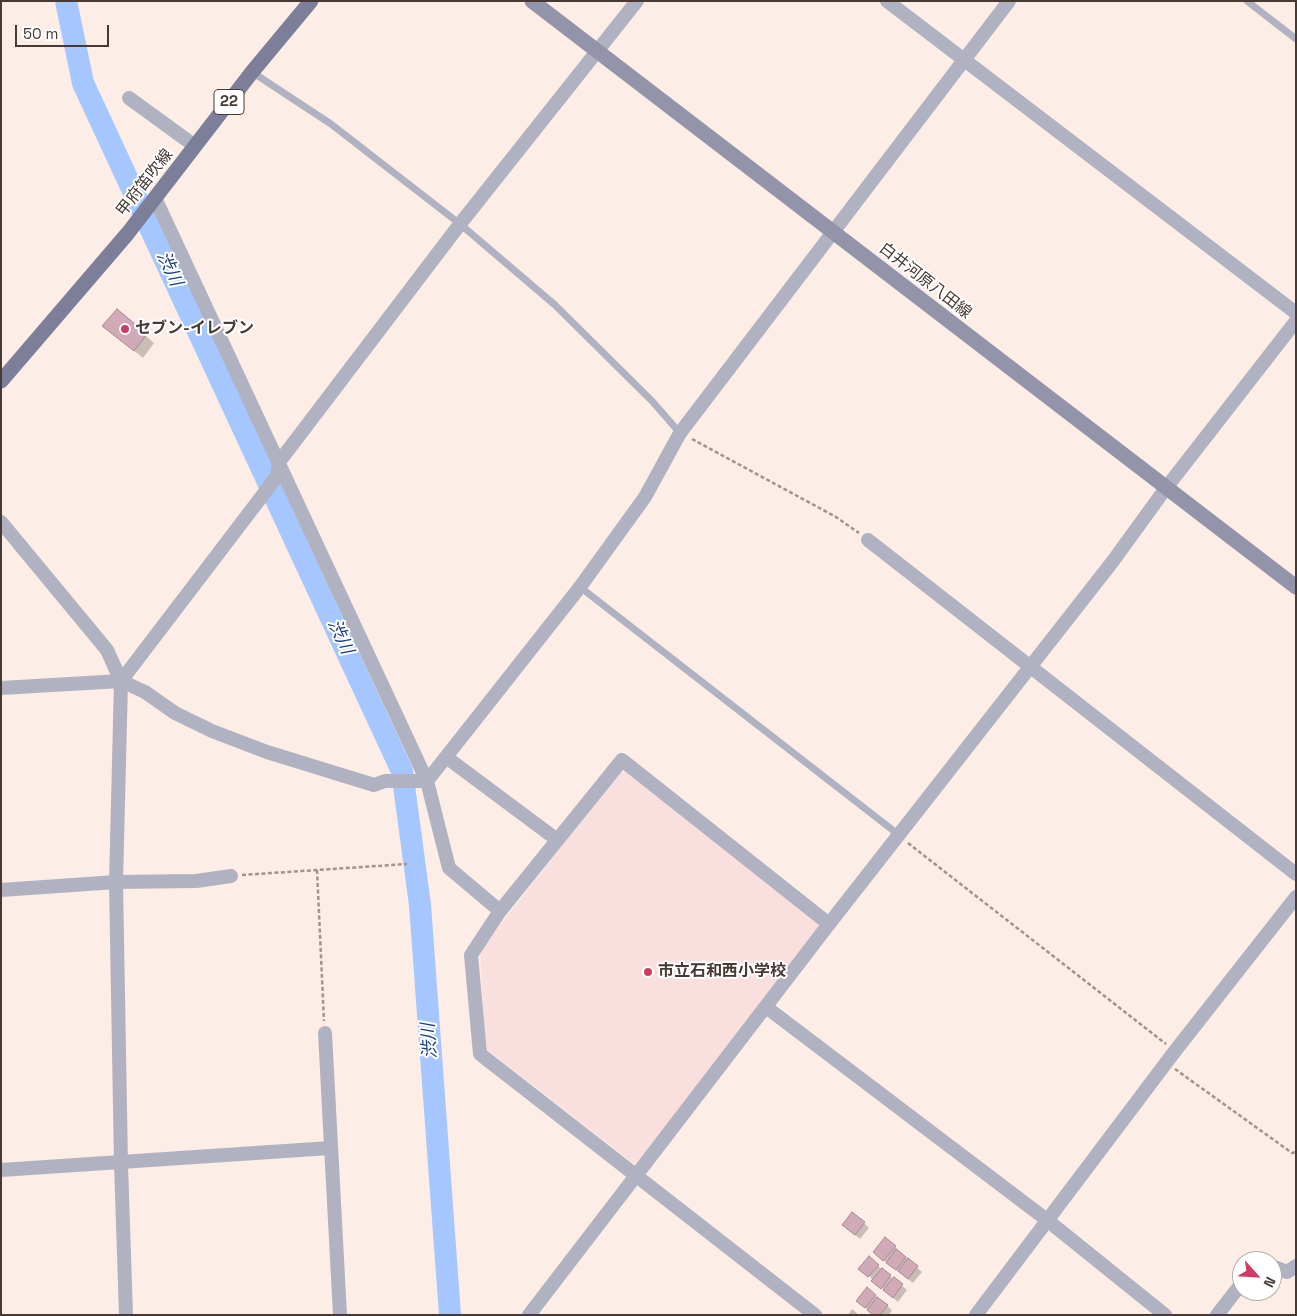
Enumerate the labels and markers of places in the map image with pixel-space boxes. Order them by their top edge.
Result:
place label: セブン-イレブン [135,319,254,339]
marker: セブン-イレブン [119,323,131,335]
place label: 市立石和西小学校 [658,962,786,982]
marker: 市立石和西小学校 [642,966,654,978]

